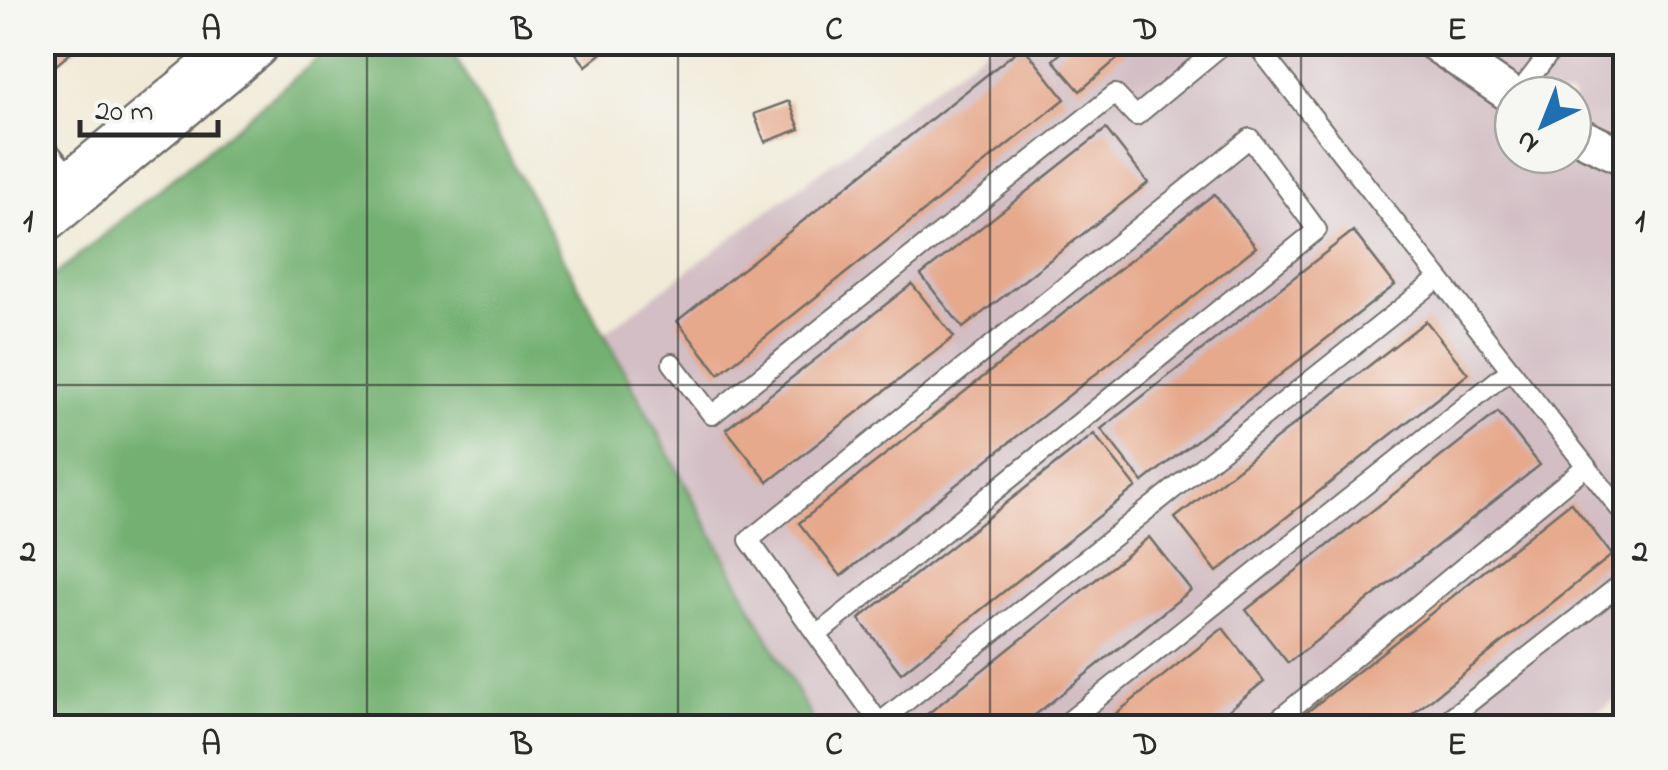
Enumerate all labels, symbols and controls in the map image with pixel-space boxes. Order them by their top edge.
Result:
text: A [201,8,221,55]
text: B [509,8,533,55]
text: C [825,8,843,55]
text: D [1132,8,1158,55]
text: E [1447,8,1467,55]
scale bar [80,75,218,137]
north arrow [1493,75,1593,175]
text: 20 m [95,91,154,135]
text: N [1507,119,1549,162]
text: 1 [23,200,33,247]
text: 1 [1635,200,1645,247]
text: 2 [19,530,36,577]
text: 2 [1631,530,1648,577]
text: A [201,723,221,770]
text: B [509,723,533,770]
text: C [825,723,843,770]
text: D [1132,723,1158,770]
text: E [1447,723,1467,770]

